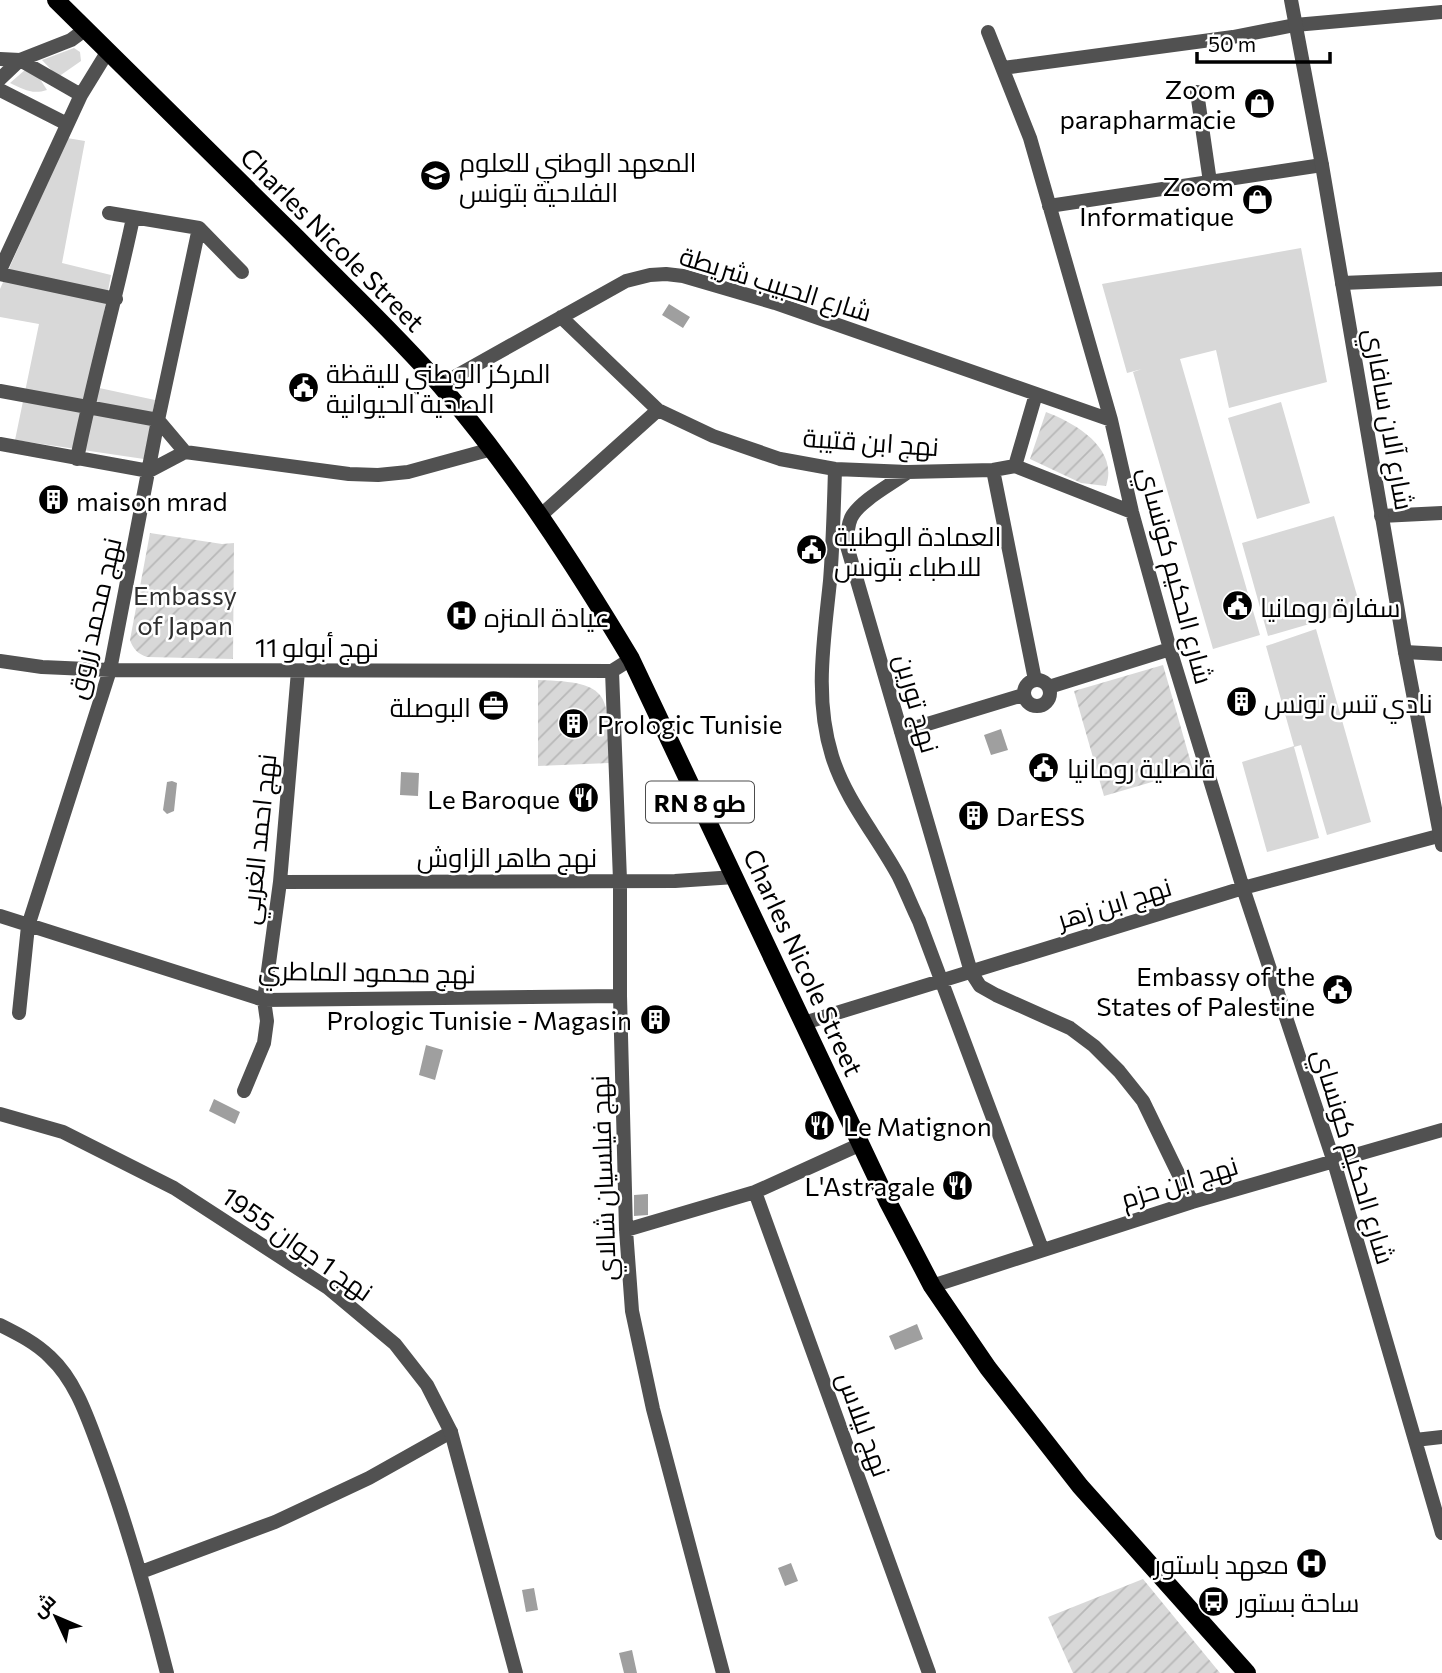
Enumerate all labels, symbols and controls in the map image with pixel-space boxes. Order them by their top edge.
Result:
scale bar [1197,21,1330,65]
text: 50 m [1208,31,1256,56]
place label: Zoom parapharmacie [1059,73,1236,134]
shop icon: Zoom parapharmacie [1242,86,1276,120]
street label: Charles Nicole Street [235,141,431,337]
place label: المعهد الوطني للعلوم الفلاحية بتونس [459,146,697,209]
school or university icon: المعهد الوطني للعلوم الفلاحية بتونس [419,159,453,193]
place label: Zoom Informatique [1079,170,1234,231]
shop icon: Zoom Informatique [1240,183,1274,217]
street label: شارع الحبيب شريطة [675,239,876,330]
street label: شارع آلان سافاري [1353,326,1421,513]
place label: المركز الوطني لليقظة الصحية الحيوانية [326,357,551,419]
public building icon: المركز الوطني لليقظة الصحية الحيوانية [286,370,320,404]
street label: نهج ابن قتيبة [802,421,940,464]
street label: شارع الحكيم كونساي [1127,463,1221,689]
building icon: maison mrad [36,483,70,517]
place label: maison mrad [76,485,228,516]
place label: العمادة الوطنية للاطباء بتونس [834,520,1001,583]
public building icon: العمادة الوطنية للاطباء بتونس [794,533,828,567]
street label: نهج محمد زروق [59,534,130,702]
park label: Embassy of Japan [133,579,237,640]
public building icon: سفارة رومانيا [1220,589,1254,623]
place label: سفارة رومانيا [1260,591,1400,623]
hospital icon: عيادة المنزه [444,599,478,633]
place label: عيادة المنزه [484,601,610,633]
street label: نهج أبولو 11 [255,631,379,665]
street label: نهج تورين [886,650,947,757]
building icon: نادي تنس تونس [1224,685,1258,719]
place label: نادي تنس تونس [1264,687,1433,724]
office icon: البوصلة [477,689,511,723]
place label: البوصلة [390,691,471,723]
building icon: Prologic Tunisie [557,706,591,740]
place label: Prologic Tunisie [597,708,782,739]
public building icon: قنصلية رومانيا [1027,750,1061,784]
street label: نهج احمد الغربي [233,752,288,927]
place label: قنصلية رومانيا [1067,752,1216,784]
restaurant icon: Le Baroque [566,781,600,815]
road number: RN 8 طو [646,782,754,822]
place label: Le Baroque [427,783,560,814]
building icon: DarESS [956,798,990,832]
place label: DarESS [996,800,1085,831]
street label: نهج طاهر الزاوش [417,841,597,875]
street label: Charles Nicole Street [738,843,870,1081]
street label: نهج ابن زهر [1051,870,1176,938]
street label: نهج محمود الماطري [258,954,476,994]
place label: Embassy of the States of Palestine [1096,960,1315,1021]
public building icon: Embassy of the States of Palestine [1321,973,1355,1007]
building icon: Prologic Tunisie - Magasin [638,1002,672,1036]
place label: Prologic Tunisie - Magasin [327,1004,632,1035]
street label: شارع الحكيم كونساي [1302,1045,1403,1269]
street label: نهج فيلسيان شالاي [583,1074,627,1281]
restaurant icon: Le Matignon [803,1108,837,1142]
place label: Le Matignon [843,1110,992,1141]
street label: نهج ابن حزم [1117,1148,1243,1217]
restaurant icon: L'Astragale [941,1168,975,1202]
place label: L'Astragale [804,1170,935,1201]
street label: نهج 1 جوان 1955 [215,1180,379,1309]
street label: نهج ليلاس [829,1367,898,1482]
hospital icon: معهد باستور [1295,1546,1329,1580]
place label: معهد باستور [1152,1548,1289,1581]
north arrow [21,1582,91,1652]
bus stop icon: ساحة بستور [1197,1584,1231,1618]
place label: ساحة بستور [1235,1586,1359,1618]
text: ش [27,1588,61,1622]

